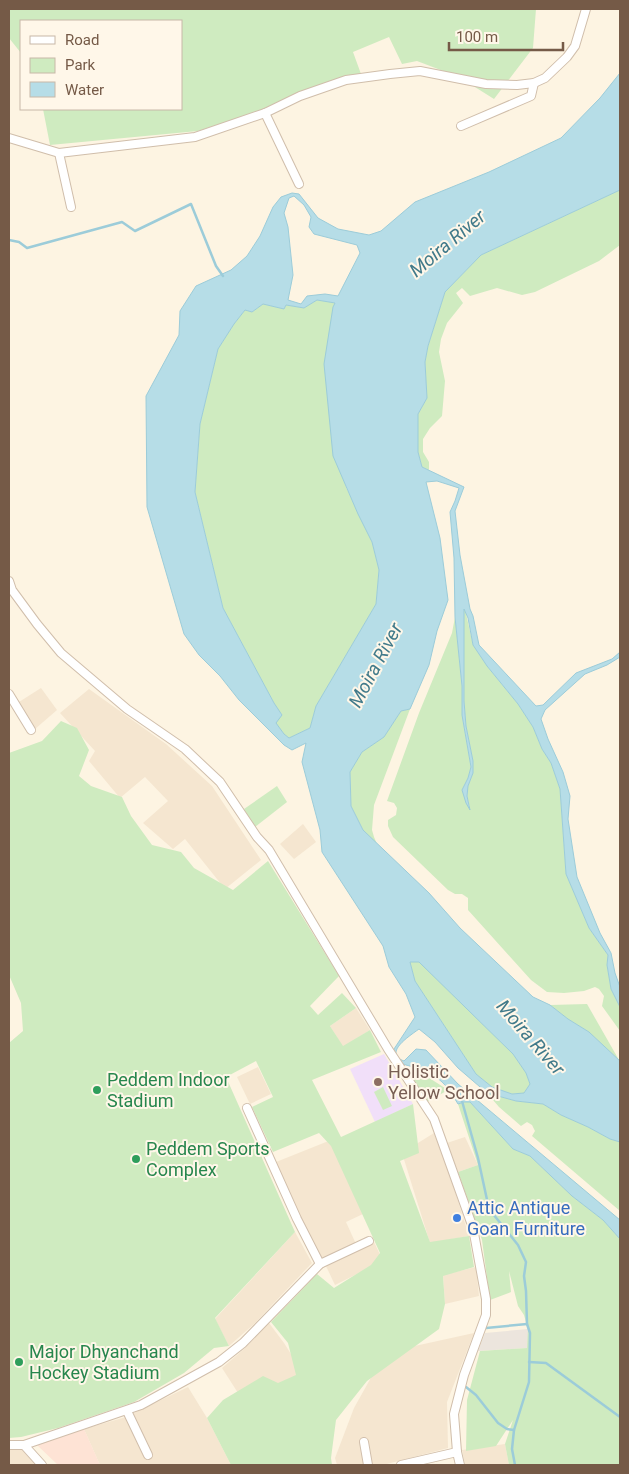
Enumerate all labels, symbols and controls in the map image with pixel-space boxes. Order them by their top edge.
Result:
legend [20,20,182,110]
scale bar [449,20,563,52]
text: 100 m [456,28,498,46]
text: Road [65,31,99,49]
text: Park [65,56,96,74]
text: Water [65,81,104,99]
water label: Moira River [405,204,491,282]
water label: Moira River [344,618,408,711]
water label: Moira River [492,995,570,1080]
place label: Holistic Yellow School [388,1061,500,1103]
place label: Peddem Indoor Stadium [107,1069,230,1111]
marker: Holistic Yellow School [372,1076,384,1088]
marker: Peddem Indoor Stadium [91,1084,103,1096]
place label: Peddem Sports Complex [146,1138,270,1180]
marker: Peddem Sports Complex [130,1153,142,1165]
place label: Attic Antique Goan Furniture [467,1197,585,1239]
marker: Attic Antique Goan Furniture [451,1212,463,1224]
place label: Major Dhyanchand Hockey Stadium [29,1341,179,1383]
marker: Major Dhyanchand Hockey Stadium [13,1356,25,1368]

